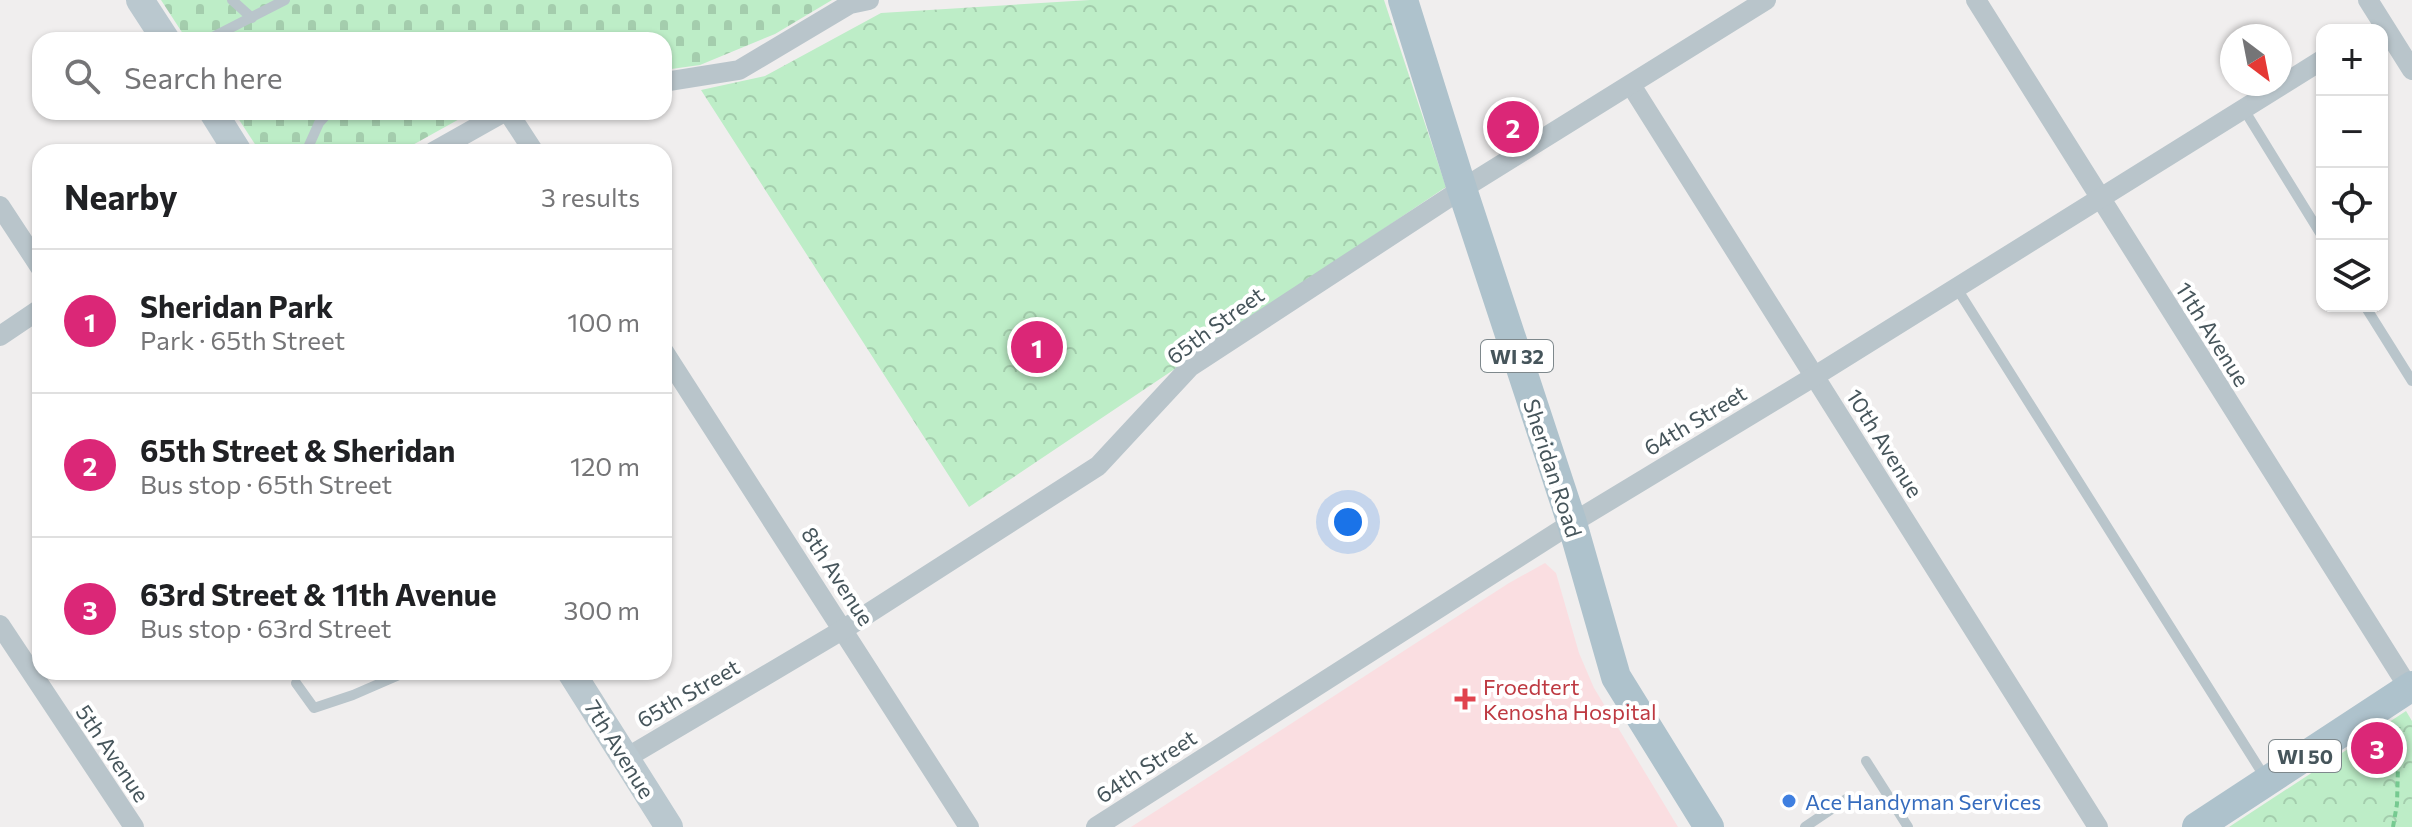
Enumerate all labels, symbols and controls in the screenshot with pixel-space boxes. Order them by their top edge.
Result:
north arrow [2220,24,2292,96]
map controls [2316,24,2388,312]
button: + [2316,24,2388,96]
search box [32,32,672,120]
icon: search [60,54,104,98]
text: Search here [124,58,283,95]
button: − [2316,96,2388,168]
pin: 2 [1487,97,1539,157]
button: locate [2316,168,2388,240]
text: Nearby [64,175,178,217]
text: 3 results [541,181,640,212]
button: layers [2316,240,2388,312]
street label: 11th Avenue [2170,277,2256,391]
street label: 65th Street [1161,281,1269,369]
text: Sheridan Park [140,287,333,324]
text: 1 [84,306,96,337]
text: 100 m [567,306,640,337]
pin: 1 [1011,317,1063,377]
text: Park · 65th Street [140,324,345,355]
road number: WI 32 [1481,340,1553,372]
street label: 64th Street [1639,379,1751,461]
street label: 10th Avenue [1841,384,1929,502]
street label: Sheridan Road [1518,395,1588,541]
text: 65th Street & Sheridan [140,431,455,468]
text: 2 [83,450,97,481]
text: 120 m [570,450,640,481]
text: Bus stop · 65th Street [140,468,392,499]
your location [1328,502,1368,542]
street label: 8th Avenue [796,521,880,631]
text: 63rd Street & 11th Avenue [140,575,497,612]
text: 3 [82,594,98,625]
text: 300 m [564,594,640,625]
text: Bus stop · 63rd Street [140,612,391,643]
street label: 65th Street [632,653,744,733]
place label: Froedtert Kenosha Hospital [1483,673,1657,725]
marker: Froedtert Kenosha Hospital [1454,688,1476,710]
street label: 7th Avenue [579,695,661,803]
street label: 5th Avenue [71,699,155,807]
pin: 3 [2351,718,2403,778]
street label: 64th Street [1091,723,1201,809]
road number: WI 50 [2269,740,2341,772]
place label: Ace Handyman Services [1805,788,2041,815]
marker: Ace Handyman Services [1780,792,1798,810]

